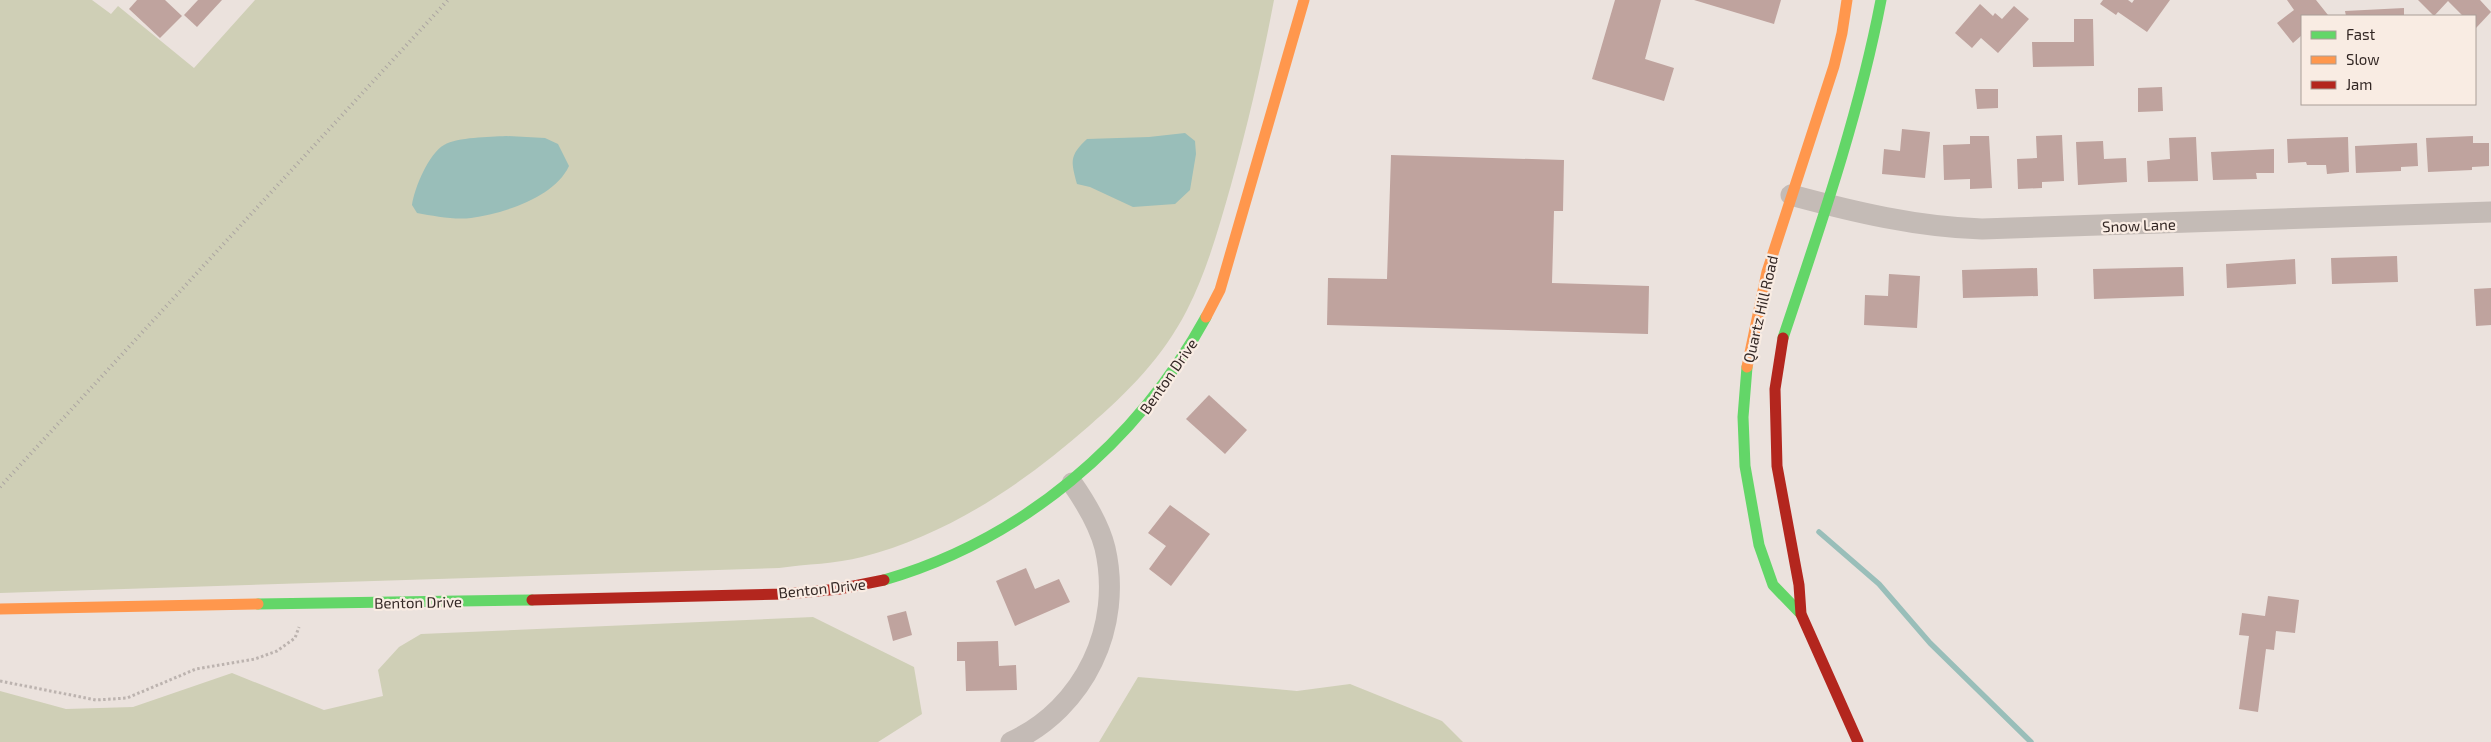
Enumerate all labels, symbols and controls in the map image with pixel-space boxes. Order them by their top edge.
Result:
legend [2301,15,2476,105]
text: Fast [2346,25,2376,43]
text: Slow [2346,50,2380,68]
text: Jam [2346,75,2372,93]
street label: Snow Lane [2102,215,2176,235]
street label: Quartz Hill Road [1739,254,1782,365]
street label: Benton Drive [1135,335,1201,417]
street label: Benton Drive [777,574,867,602]
street label: Benton Drive [374,592,462,612]

